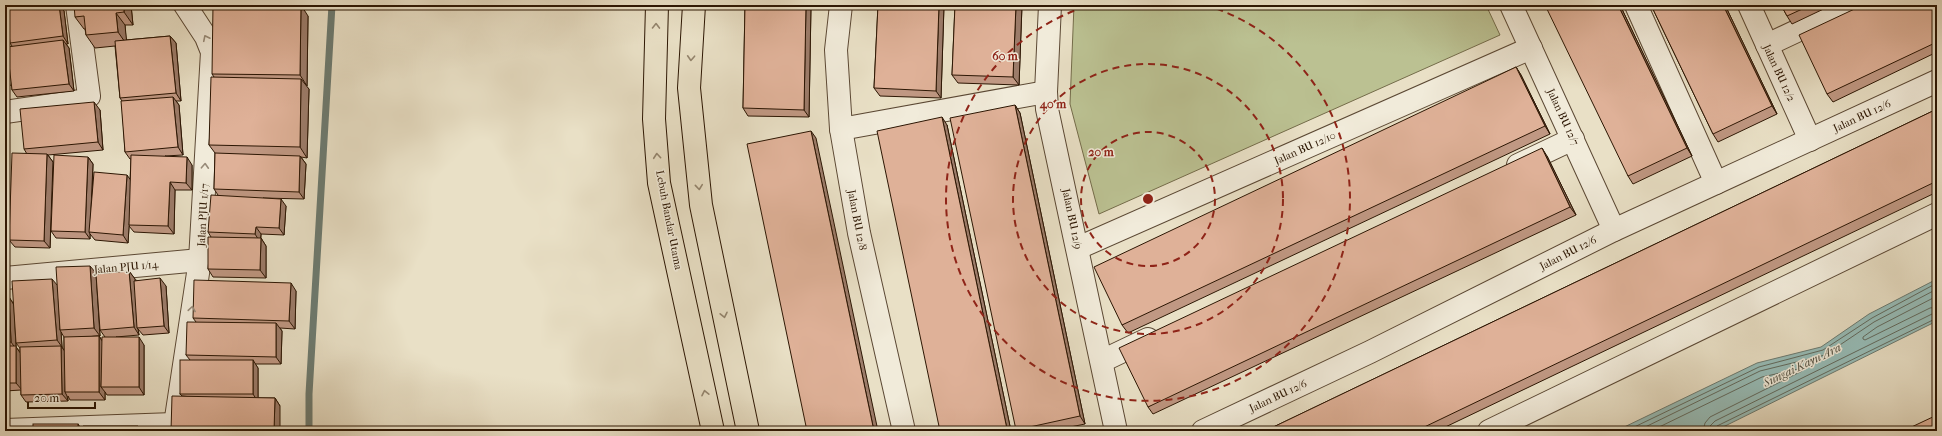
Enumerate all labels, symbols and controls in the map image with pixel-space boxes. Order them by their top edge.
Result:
one-way arrow [652,23,660,29]
one-way arrow [203,34,211,42]
street label: Jalan BU 12/2 [1760,41,1798,104]
text: 60 m [992,49,1019,63]
one-way arrow [686,55,695,61]
street label: Jalan BU 12/7 [1544,86,1582,148]
text: 40 m [1039,97,1067,112]
street label: Jalan BU 12/6 [1830,97,1893,135]
street label: Jalan BU 12/10 [1271,129,1338,168]
text: 20 m [1088,145,1115,159]
one-way arrow [653,153,662,159]
one-way arrow [201,163,210,169]
street label: Lebuh Bandar Utama [653,169,685,272]
street label: Jalan PJU 1/17 [195,183,211,248]
one-way arrow [695,184,704,190]
street label: Jalan BU 12/9 [1059,186,1085,251]
street label: Jalan BU 12/8 [845,188,869,251]
centre of rings [1141,192,1155,206]
street label: Jalan BU 12/6 [1537,233,1599,273]
street label: Jalan PJU 1/14 [92,258,159,276]
one-way arrow [187,306,196,313]
one-way arrow [719,312,727,318]
water label: Sungai Kayu Ara [1760,340,1843,390]
street label: Jalan BU 12/6 [1246,377,1309,415]
scale bar [28,384,95,410]
one-way arrow [702,390,710,396]
text: 20 m [34,391,59,405]

